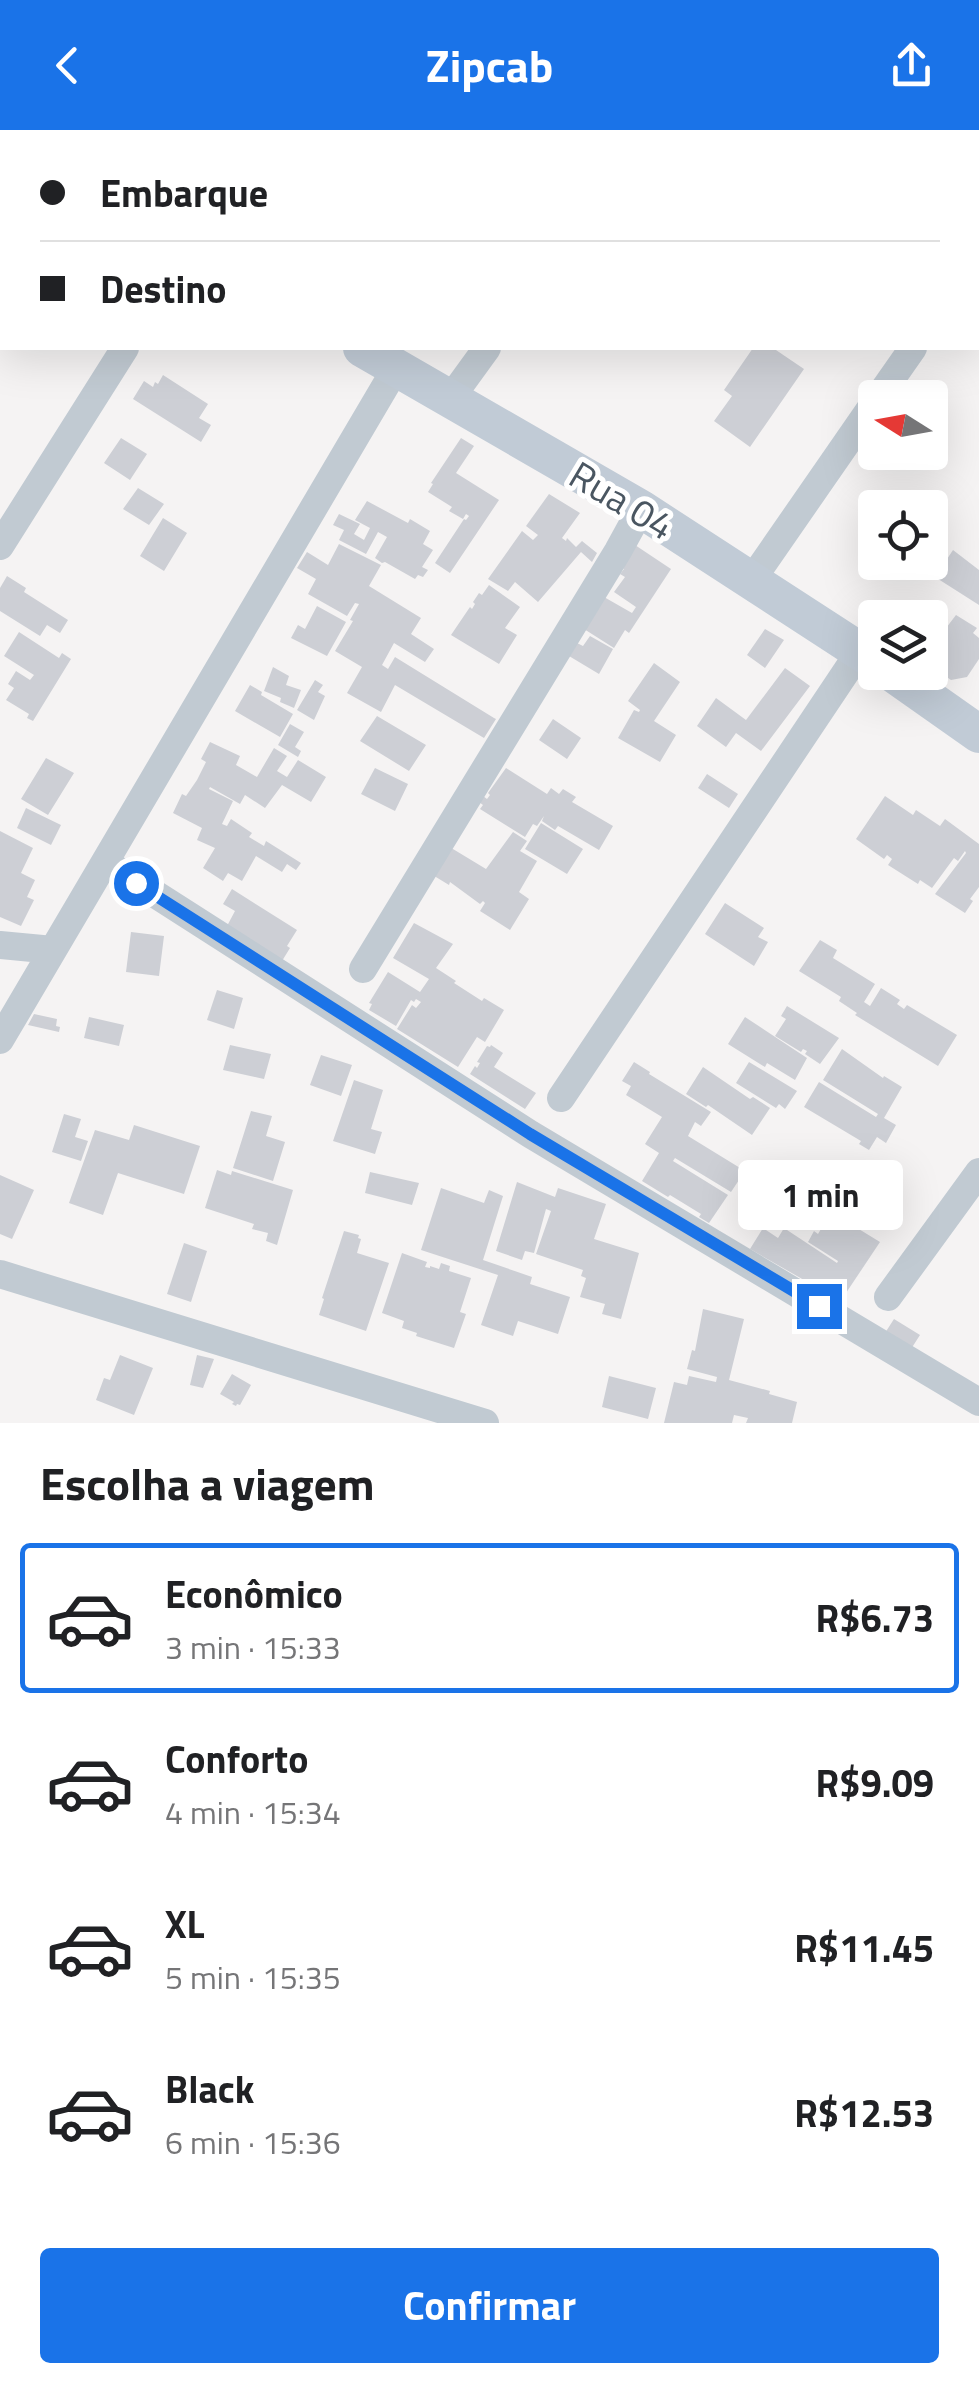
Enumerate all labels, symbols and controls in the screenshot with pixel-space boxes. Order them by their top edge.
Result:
text: Zipcab [426,31,553,99]
icon: back [40,38,95,93]
icon: share [884,38,939,93]
text: Embarque [100,164,268,222]
text: Destino [100,260,226,318]
north arrow [858,380,948,470]
map controls [858,380,948,690]
street label: Rua 04 [558,446,686,554]
button: locate [858,490,948,580]
button: layers [858,600,948,690]
route start [114,861,159,906]
callout: 1 min [736,1161,902,1231]
text: 1 min [782,1171,859,1219]
route end [797,1284,842,1329]
text: Escolha a viagem [40,1449,375,1517]
text: Econômico [165,1565,343,1623]
icon: car [45,1573,135,1663]
text: R$6.73 [816,1589,934,1647]
text: 3 min · 15:33 [165,1623,341,1671]
text: Conforto [165,1730,308,1788]
icon: car [45,1738,135,1828]
text: R$9.09 [816,1754,934,1812]
text: 4 min · 15:34 [165,1788,341,1836]
text: XL [165,1895,205,1953]
icon: car [45,1903,135,1993]
text: R$11.45 [794,1919,934,1977]
text: 5 min · 15:35 [165,1953,341,2001]
text: Black [165,2060,254,2118]
icon: car [45,2068,135,2158]
text: R$12.53 [794,2084,934,2142]
text: 6 min · 15:36 [165,2118,341,2166]
button: Confirmar [40,2248,939,2363]

